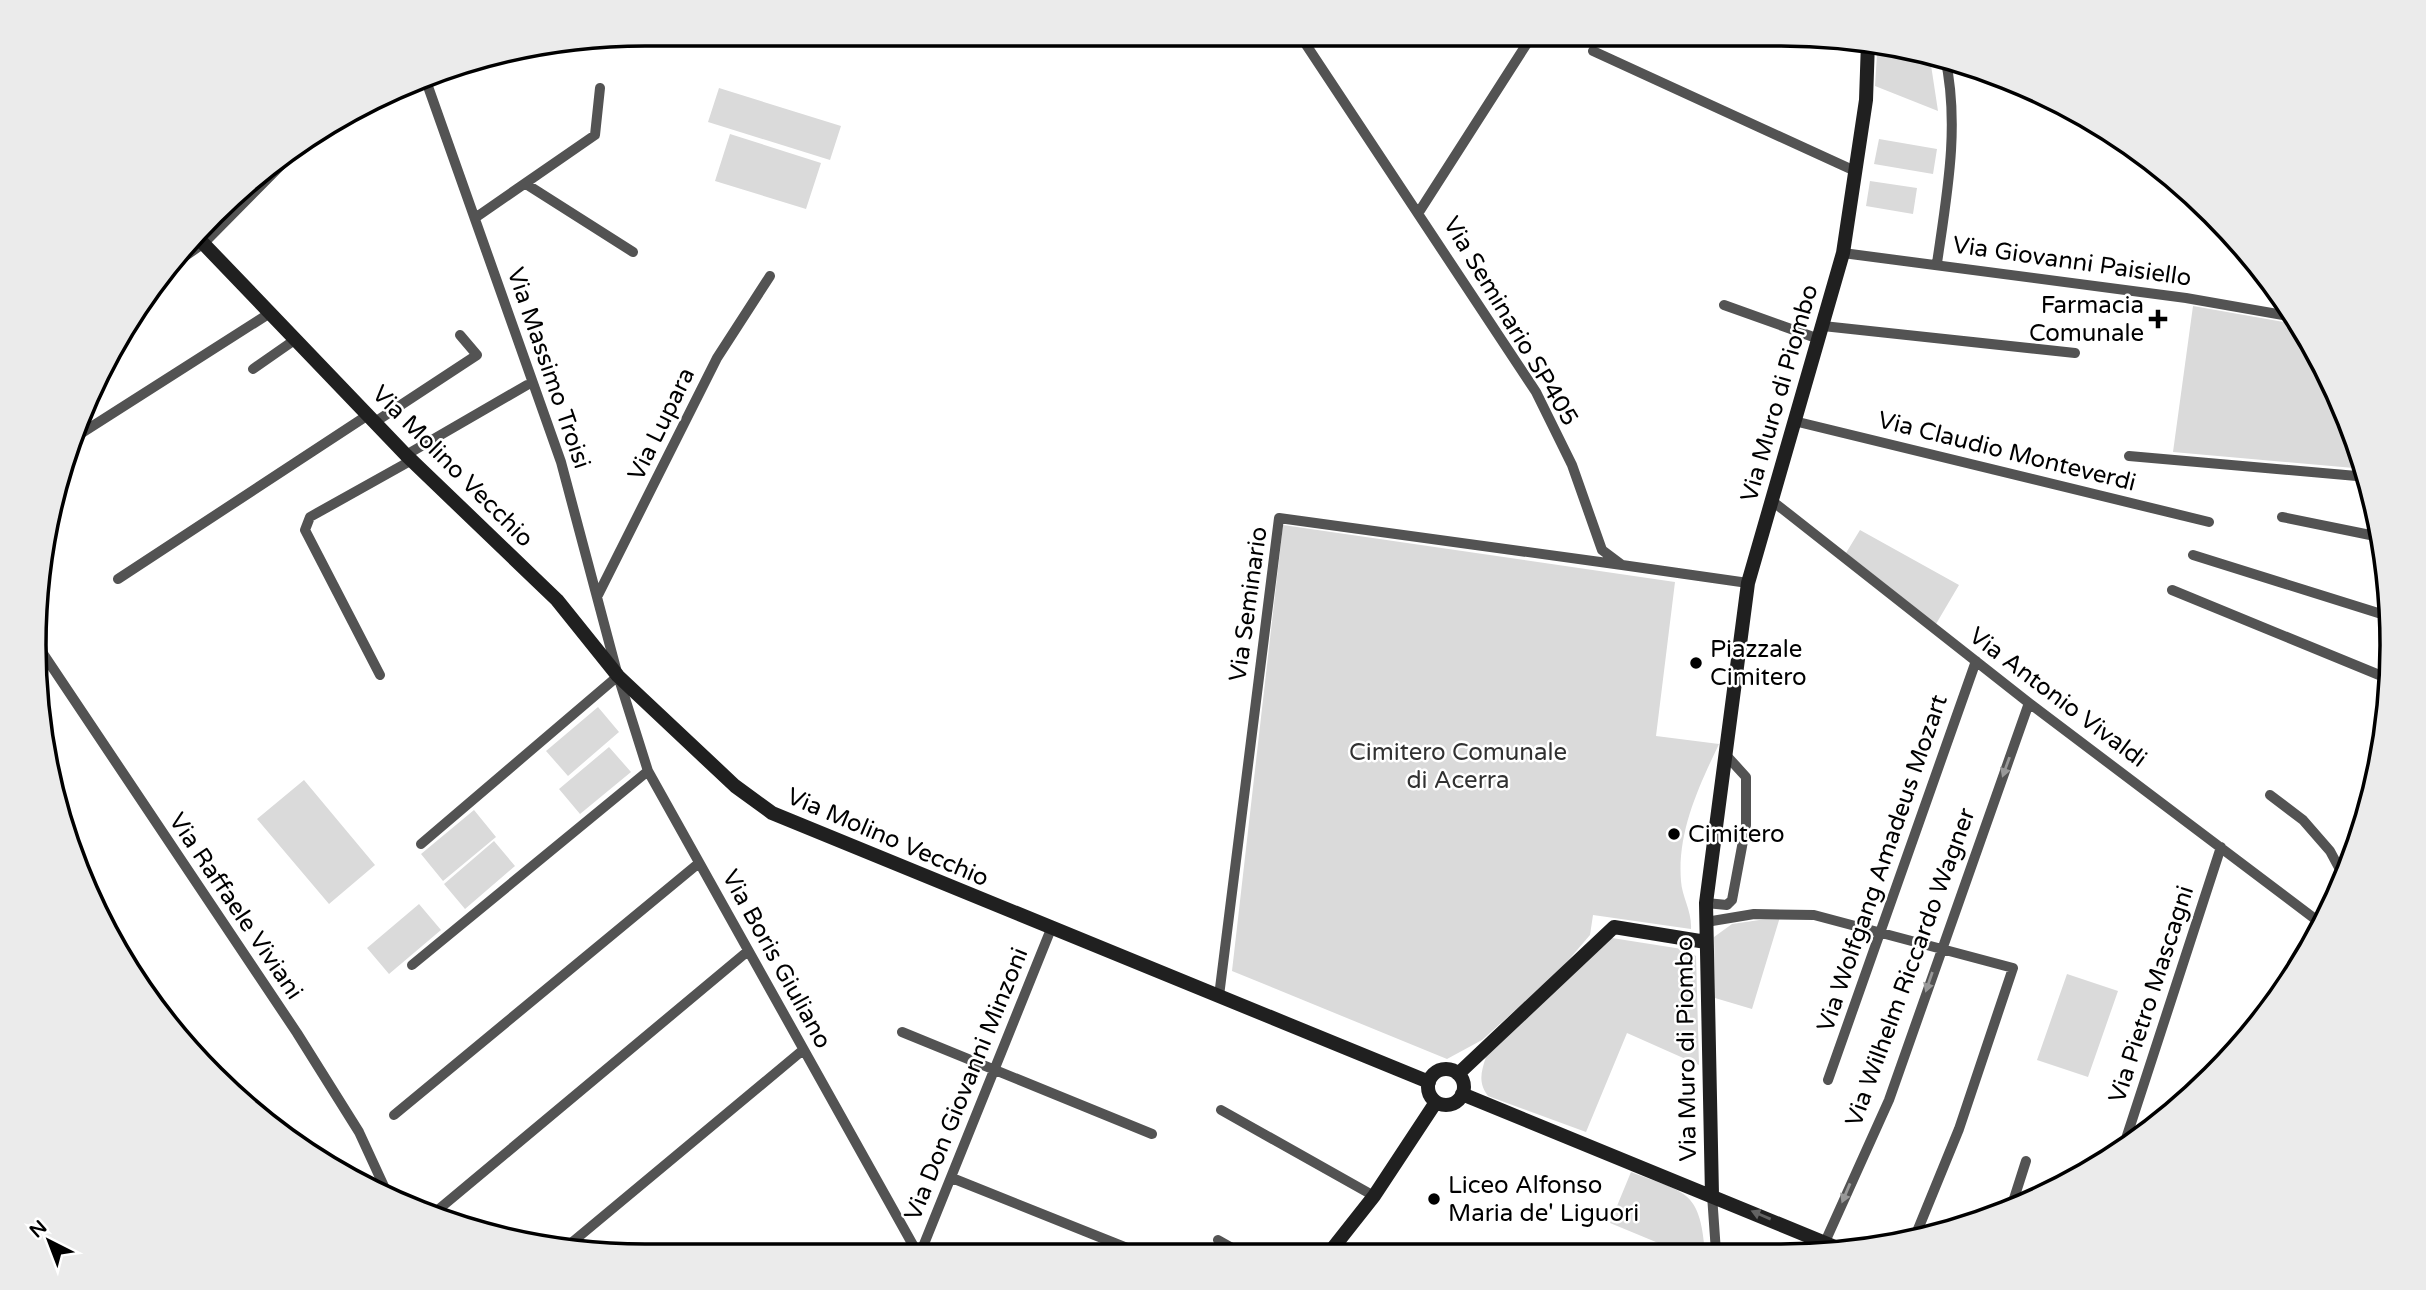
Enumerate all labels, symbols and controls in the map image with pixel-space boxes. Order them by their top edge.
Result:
street label: Via Seminario SP405 [1437,211,1584,431]
street label: Via Giovanni Paisiello [1951,230,2193,293]
street label: Via Massimo Troisi [501,264,597,473]
street label: Via Muro di Piombo [1735,281,1824,505]
place label: Farmacia Comunale [2029,291,2144,348]
marker: Farmacia Comunale [2150,311,2166,327]
street label: Via Lupara [622,363,701,485]
street label: Via Molino Vecchio [366,380,539,553]
street label: Via Claudio Monteverdi [1875,405,2139,498]
street label: Via Seminario [1223,525,1274,684]
street label: Via Antonio Vivaldi [1963,621,2152,774]
place label: Piazzale Cimitero [1710,635,1807,692]
marker: Piazzale Cimitero [1688,655,1704,671]
street label: Via Wolfgang Amadeus Mozart [1811,691,1954,1036]
park label: Cimitero Comunale di Acerra [1349,738,1567,795]
one-way arrow [2000,757,2011,778]
street label: Via Molino Vecchio [782,782,993,893]
street label: Via Wilhelm Riccardo Wagner [1839,803,1982,1130]
street label: Via Raffaele Viviani [162,808,309,1005]
place label: Cimitero [1688,820,1785,849]
marker: Cimitero [1666,826,1682,842]
street label: Via Boris Giuliano [716,865,838,1054]
street label: Via Pietro Mascagni [2103,882,2200,1106]
street label: Via Muro di Piombo [1670,936,1703,1162]
street label: Via Don Giovanni Minzoni [898,943,1035,1225]
one-way arrow [1924,971,1934,992]
place label: Liceo Alfonso Maria de' Liguori [1448,1171,1639,1228]
one-way arrow [1840,1183,1852,1203]
marker: Liceo Alfonso Maria de' Liguori [1426,1191,1442,1207]
north arrow [14,1206,84,1276]
one-way arrow [1750,1210,1771,1221]
text: N [25,1216,51,1242]

